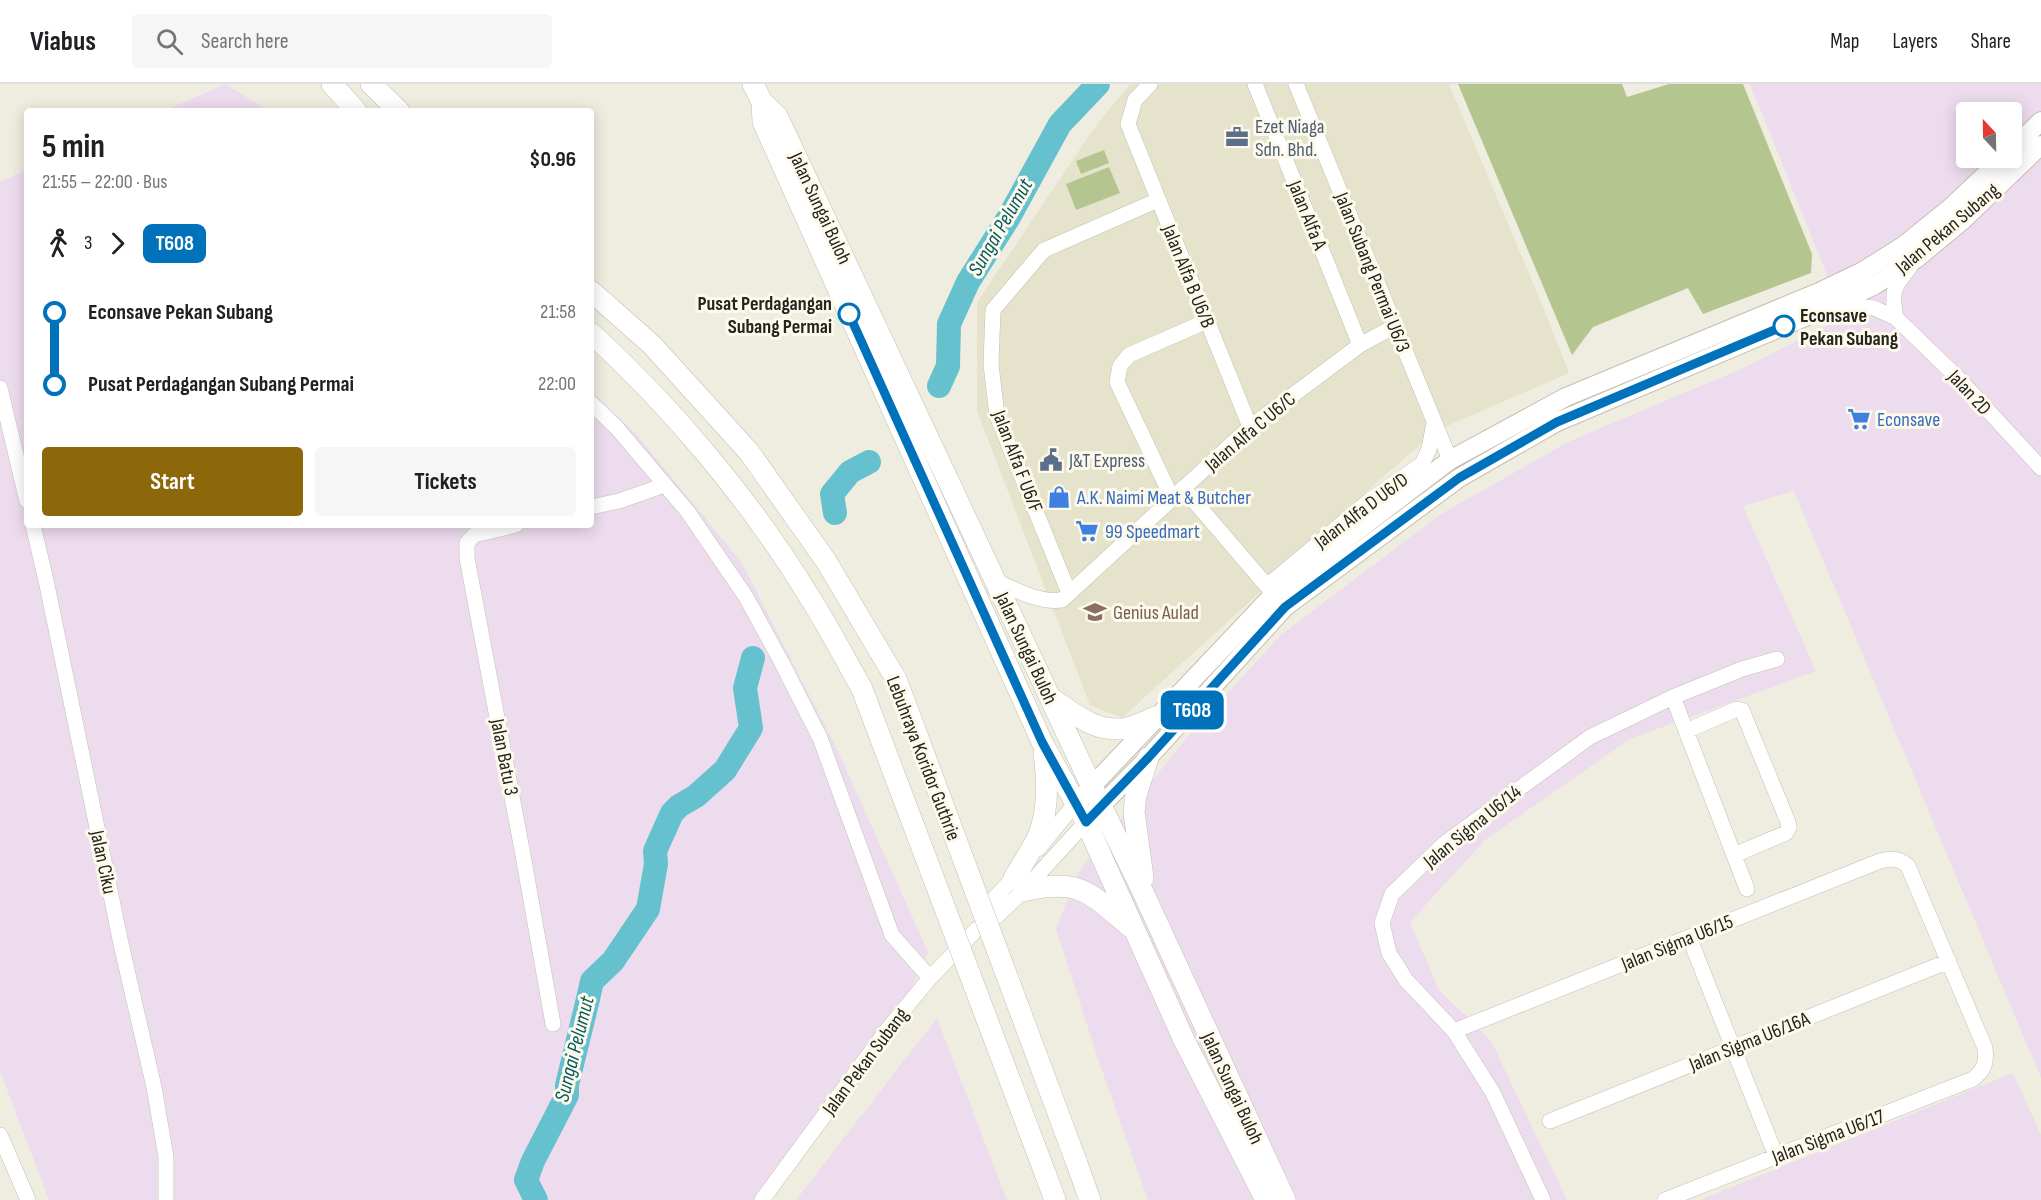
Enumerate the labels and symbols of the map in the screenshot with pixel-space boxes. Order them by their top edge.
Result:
north arrow [1956,102,2022,168]
place label: Ezet Niaga Sdn. Bhd. [1255,115,1324,162]
office icon: Ezet Niaga Sdn. Bhd. [1224,124,1250,150]
street label: Jalan Sungai Buloh [783,148,856,268]
water label: Sungai Pelumut [963,174,1039,280]
street label: Jalan Alfa A [1282,176,1332,254]
street label: Jalan Pekan Subang [1890,178,2004,280]
street label: Jalan Subang Permai U6/3 [1329,188,1415,356]
street label: Jalan Alfa B U6/B [1156,220,1220,332]
place label: Pusat Perdagangan Subang Permai [698,292,832,339]
marker: Pusat Perdagangan Subang Permai [838,303,860,325]
place label: Econsave Pekan Subang [1800,304,1899,351]
marker: Econsave Pekan Subang [1773,315,1795,337]
street label: Jalan 2D [1942,364,1996,420]
street label: Jalan Alfa C U6/C [1200,387,1301,477]
street label: Jalan Alfa F U6/F [986,406,1048,516]
supermarket icon: Econsave [1846,406,1872,432]
place label: Econsave [1877,408,1940,432]
public building icon: J&T Express [1038,447,1064,473]
place label: J&T Express [1068,449,1145,473]
street label: Jalan Alfa D U6/D [1309,468,1413,554]
shop icon: A.K. Naimi Meat & Butcher [1046,484,1072,510]
place label: A.K. Naimi Meat & Butcher [1076,486,1251,510]
supermarket icon: 99 Speedmart [1074,518,1100,544]
place label: 99 Speedmart [1105,520,1200,544]
street label: Jalan Sungai Buloh [989,588,1062,708]
school or university icon: Genius Aulad [1082,599,1108,625]
place label: Genius Aulad [1113,601,1199,625]
street label: Lebuhraya Koridor Guthrie [881,673,965,844]
line badge: T608 [1150,690,1234,730]
street label: Jalan Batu 3 [485,716,523,798]
street label: Jalan Sigma U6/14 [1418,780,1526,874]
street label: Jalan Ciku [84,827,121,896]
street label: Jalan Sigma U6/15 [1617,910,1737,977]
water label: Sungai Pelumut [549,993,600,1104]
street label: Jalan Pekan Subang [817,1003,914,1121]
street label: Jalan Sigma U6/16A [1685,1007,1813,1077]
street label: Jalan Sungai Buloh [1195,1028,1268,1148]
street label: Jalan Sigma U6/17 [1768,1105,1888,1170]

